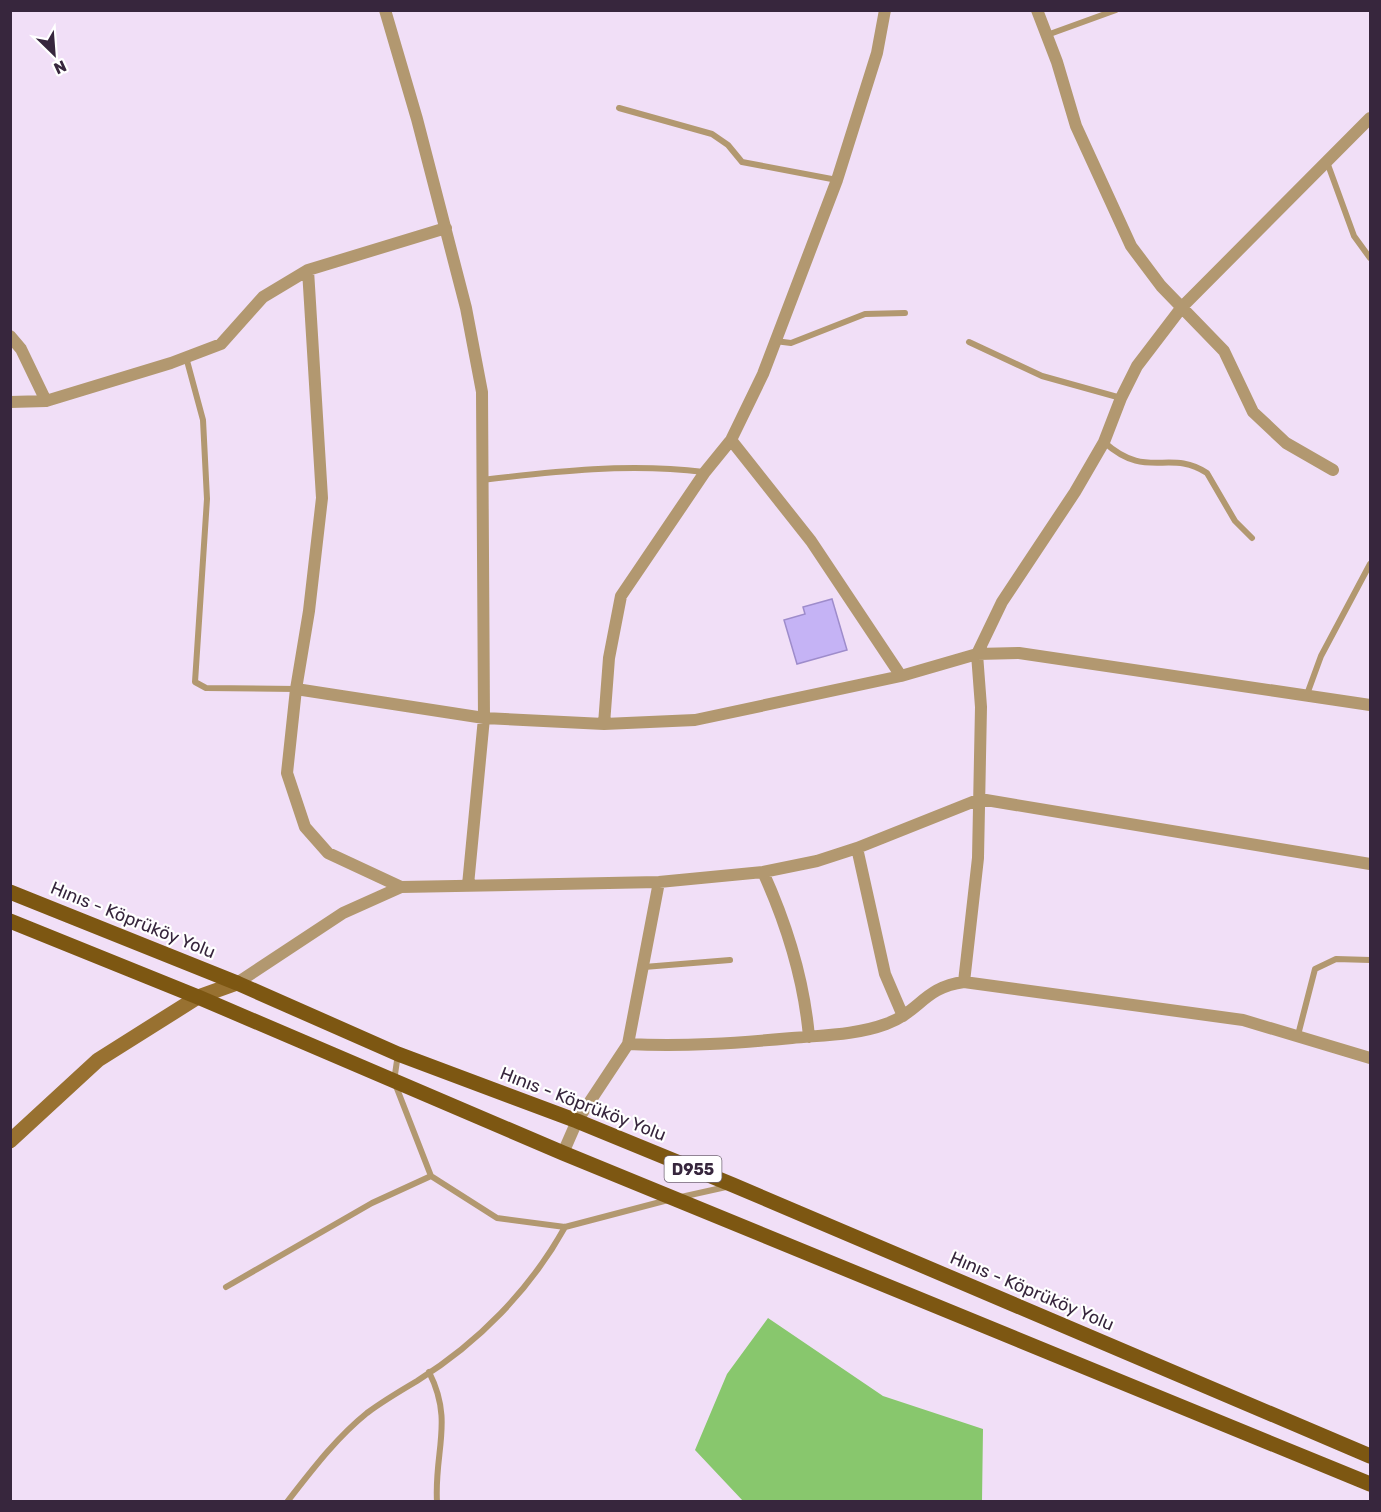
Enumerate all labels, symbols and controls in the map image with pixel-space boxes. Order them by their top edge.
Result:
north arrow [24,24,84,84]
text: N [51,56,69,78]
street label: Hınıs - Köprüköy Yolu [47,877,219,963]
street label: Hınıs - Köprüköy Yolu [497,1062,669,1146]
road number: D955 [664,1156,722,1182]
street label: Hınıs - Köprüköy Yolu [947,1246,1117,1336]

